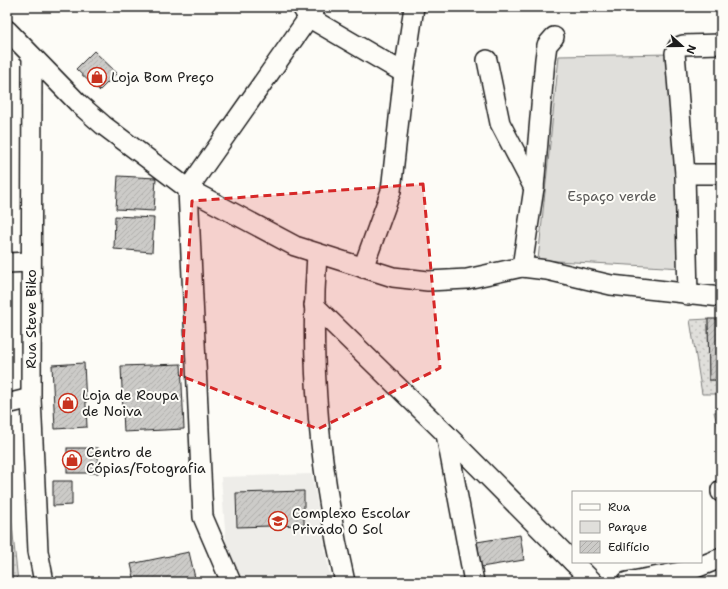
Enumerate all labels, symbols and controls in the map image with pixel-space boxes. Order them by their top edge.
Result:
north arrow [662,26,702,66]
text: N [682,43,699,56]
shop icon: Loja Bom Preço [86,66,108,88]
place label: Loja Bom Preço [111,68,214,86]
park label: Espaço verde [567,187,657,205]
street label: Rua Steve Biko [22,269,40,369]
place label: Loja de Roupa de Noiva [82,386,179,420]
shop icon: Loja de Roupa de Noiva [57,392,79,414]
place label: Centro de Cópias/Fotografia [86,443,206,477]
shop icon: Centro de Cópias/Fotografia [61,449,83,471]
legend [572,491,702,563]
text: Rua [608,499,631,515]
place label: Complexo Escolar Privado O Sol [292,504,411,538]
school or university icon: Complexo Escolar Privado O Sol [267,510,289,532]
text: Parque [608,519,647,535]
text: Edifício [608,539,649,555]

